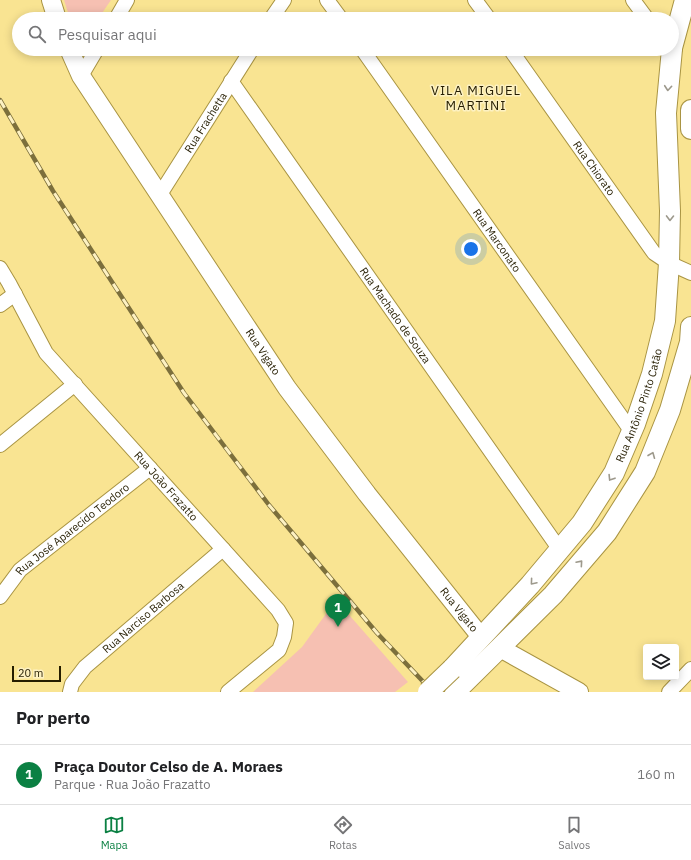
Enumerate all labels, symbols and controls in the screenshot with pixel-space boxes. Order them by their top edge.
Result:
search box [12,12,679,56]
icon: search [26,23,48,45]
text: Pesquisar aqui [58,25,157,44]
district label: VILA MIGUEL MARTINI [431,82,521,114]
one-way arrow [664,85,673,91]
street label: Rua Frachetta [181,89,230,155]
street label: Rua Chiorato [570,138,618,198]
street label: Rua Marconato [470,206,524,275]
one-way arrow [666,215,674,221]
your location [461,239,481,259]
street label: Rua Machado de Souza [357,264,434,366]
street label: Rua Vigato [243,326,283,378]
street label: Rua Antônio Pinto Catão [612,347,665,465]
street label: Rua João Frazatto [131,448,201,524]
one-way arrow [647,452,655,459]
one-way arrow [608,474,616,481]
street label: Rua José Aparecido Teodoro [12,480,132,577]
one-way arrow [576,561,583,568]
one-way arrow [531,577,538,584]
street label: Rua Narciso Barbosa [99,579,187,656]
street label: Rua Vigato [437,585,481,635]
pin: 1 [325,594,351,627]
map controls [643,644,679,680]
button: layers [643,644,679,680]
scale bar [12,664,61,683]
text: 20 m [18,666,43,680]
text: Por perto [16,707,90,729]
text: Praça Doutor Celso de A. Moraes [54,757,283,776]
text: 1 [25,766,33,783]
text: 160 m [637,766,675,783]
text: Parque · Rua João Frazatto [54,776,211,793]
tab: Mapa [101,814,128,852]
tab: Rotas [329,814,357,852]
tab: Salvos [558,814,590,852]

